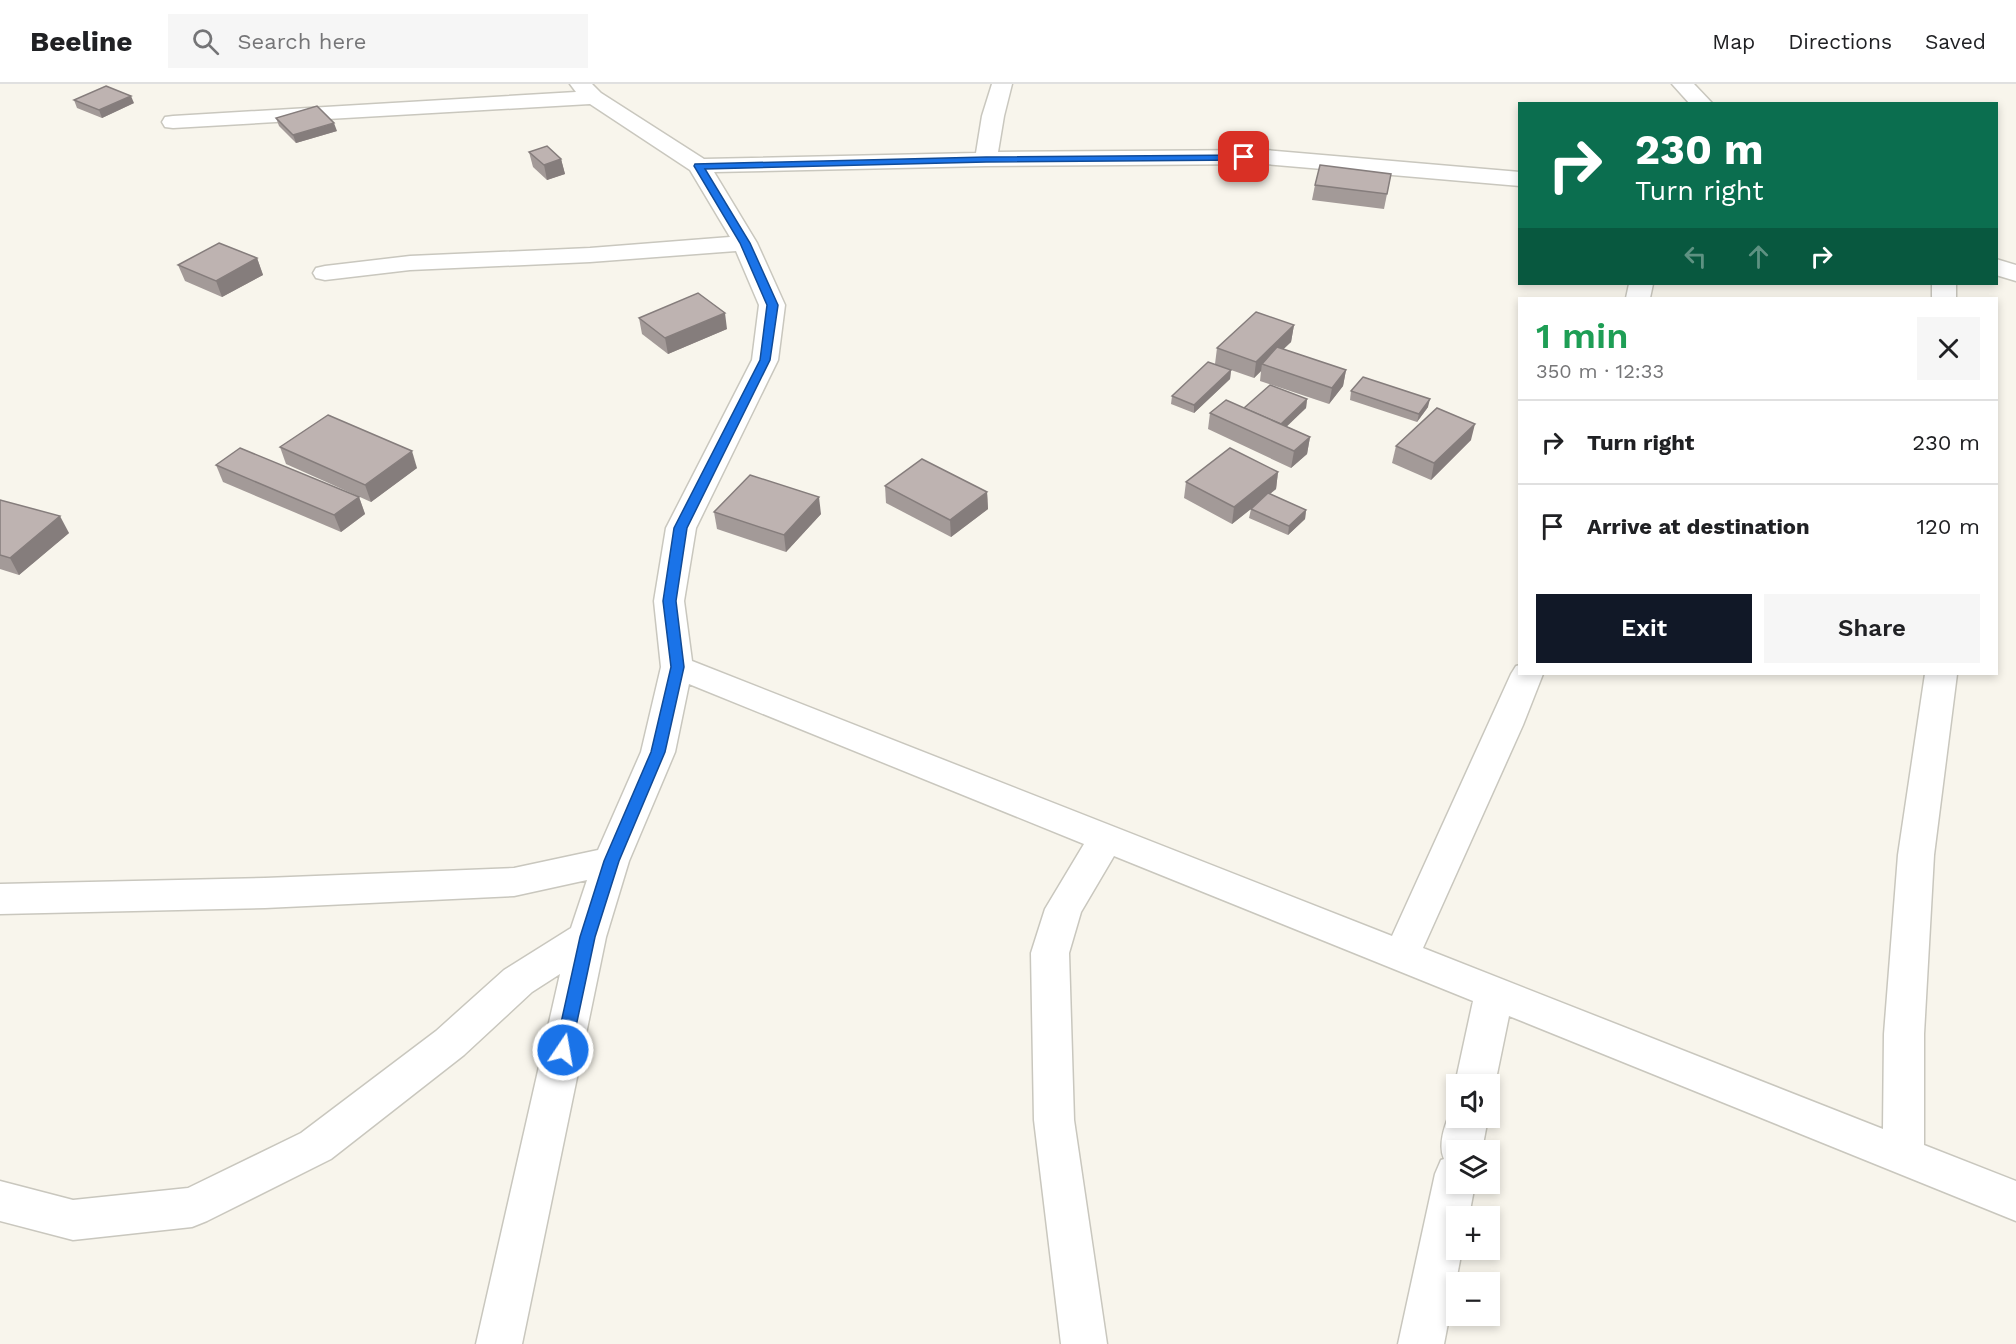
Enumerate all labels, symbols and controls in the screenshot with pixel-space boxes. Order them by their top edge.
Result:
search box [168,14,588,68]
text: Beeline [30,25,132,58]
icon: search [189,25,222,58]
text: Search here [237,29,366,54]
text: Map [1712,29,1755,54]
text: Directions [1788,29,1892,54]
text: Saved [1925,29,1986,54]
text: 230 m [1635,125,1764,174]
icon: right [1536,126,1614,204]
pin [1218,131,1269,182]
icon: arrive [1227,140,1260,173]
text: Turn right [1635,175,1764,207]
icon: left [1679,240,1712,273]
icon: ahead [1742,240,1775,273]
icon: right [1805,240,1838,273]
text: 1 min [1536,315,1628,357]
button: close [1917,317,1980,380]
text: 350 m · 12:33 [1536,359,1664,383]
icon: right [1536,426,1569,459]
text: Turn right [1587,430,1694,455]
text: 230 m [1912,430,1980,455]
icon: arrive [1536,510,1569,543]
text: Arrive at destination [1587,514,1810,539]
text: 120 m [1916,514,1980,539]
button: Exit [1536,594,1752,663]
button: Share [1764,594,1980,663]
position arrow [531,1018,595,1082]
map controls [1446,1074,1500,1326]
button: sound [1446,1074,1500,1128]
button: layers [1446,1140,1500,1194]
button: + [1446,1206,1500,1260]
button: − [1446,1272,1500,1326]

